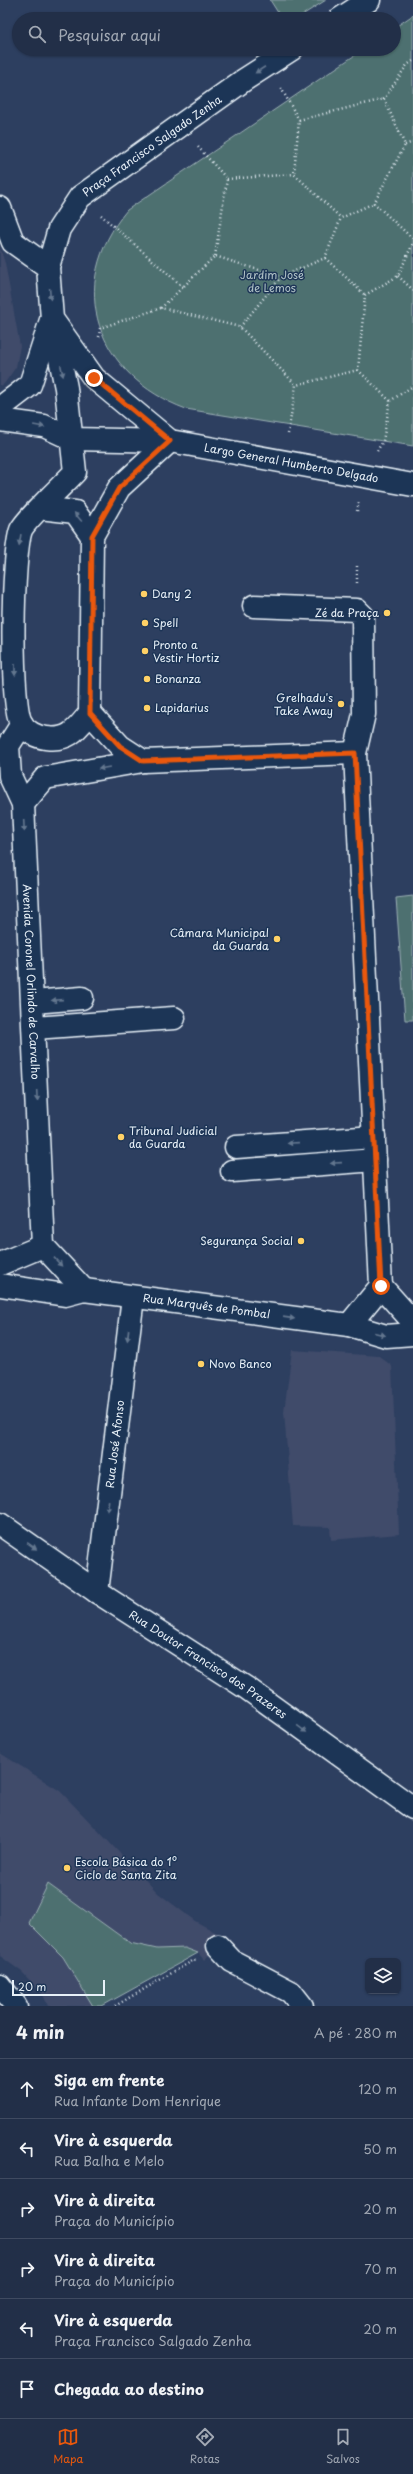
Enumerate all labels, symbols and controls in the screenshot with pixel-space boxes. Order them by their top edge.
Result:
search box [12,12,401,56]
icon: search [26,23,48,45]
text: Pesquisar aqui [58,23,161,46]
one-way arrow [255,66,265,74]
street label: Praça Francisco Salgado Zenha [78,91,225,200]
park label: Jardim José de Lemos [240,266,304,296]
one-way arrow [46,288,53,300]
one-way arrow [60,365,66,377]
route end [85,369,103,387]
one-way arrow [32,423,45,429]
street label: Largo General Humberto Delgado [203,438,380,487]
one-way arrow [74,512,82,522]
one-way arrow [17,534,23,546]
place label: Dany 2 [152,585,192,602]
marker: Dany 2 [139,589,149,599]
place label: Zé da Praça [315,604,379,621]
marker: Zé da Praça [382,608,392,618]
place label: Spell [153,614,178,631]
marker: Spell [140,618,150,628]
place label: Pronto a Vestir Hortiz [153,636,219,666]
marker: Pronto a Vestir Hortiz [140,646,150,656]
one-way arrow [12,664,18,677]
place label: Bonanza [155,670,201,687]
marker: Bonanza [142,674,152,684]
place label: Grelhadu's Take Away [274,689,333,719]
place label: Lapidarius [155,699,209,716]
marker: Grelhadu's Take Away [336,699,346,709]
marker: Lapidarius [142,703,152,713]
one-way arrow [98,765,110,771]
one-way arrow [21,820,27,833]
street label: Avenida Coronel Orlindo de Carvalho [19,884,44,1080]
place label: Câmara Municipal da Guarda [170,924,269,954]
marker: Câmara Municipal da Guarda [272,934,282,944]
one-way arrow [51,996,63,1003]
one-way arrow [34,1090,41,1102]
place label: Tribunal Judicial da Guarda [129,1122,217,1152]
marker: Tribunal Judicial da Guarda [116,1132,126,1142]
one-way arrow [287,1139,299,1146]
one-way arrow [330,1159,342,1166]
place label: Segurança Social [200,1232,293,1249]
marker: Segurança Social [296,1236,306,1246]
one-way arrow [53,1257,62,1266]
route start [372,1277,390,1295]
street label: Rua Marquês de Pombal [142,1289,271,1323]
one-way arrow [283,1315,296,1321]
one-way arrow [125,1329,132,1342]
one-way arrow [375,1331,387,1337]
place label: Novo Banco [209,1355,272,1372]
marker: Novo Banco [196,1359,206,1369]
street label: Rua José Afonso [101,1399,128,1489]
one-way arrow [105,1500,111,1512]
one-way arrow [27,1542,37,1550]
street label: Rua Doutor Francisco dos Prazeres [126,1606,291,1722]
one-way arrow [297,1725,307,1733]
place label: Escola Básica do 1º Ciclo de Santa Zita [75,1853,177,1883]
marker: Escola Básica do 1º Ciclo de Santa Zita [62,1863,72,1873]
map controls [365,1958,401,1994]
button: layers [365,1958,401,1994]
scale bar [12,1978,105,1997]
text: 20 m [18,1978,46,1995]
text: 4 min [16,2019,64,2045]
text: A pé · 280 m [314,2023,397,2042]
text: Siga em frente [54,2068,164,2091]
icon: ahead [16,2078,38,2100]
text: 120 m [358,2079,397,2098]
text: Rua Infante Dom Henrique [54,2091,221,2110]
text: Vire à esquerda [54,2128,173,2151]
icon: left [16,2138,38,2160]
text: 50 m [363,2139,397,2158]
text: Rua Balha e Melo [54,2151,164,2170]
text: Vire à direita [54,2188,155,2211]
icon: right [16,2198,38,2220]
text: 20 m [363,2199,397,2218]
text: Praça do Município [54,2211,174,2230]
text: Vire à direita [54,2248,155,2271]
icon: right [16,2258,38,2280]
text: 70 m [364,2259,397,2278]
text: Praça do Município [54,2271,174,2290]
text: Vire à esquerda [54,2308,173,2331]
icon: left [16,2318,38,2340]
text: 20 m [363,2319,397,2338]
text: Praça Francisco Salgado Zenha [54,2331,251,2350]
text: Chegada ao destino [54,2377,204,2400]
icon: arrive [16,2378,38,2400]
tab: Mapa [53,2426,83,2467]
tab: Rotas [190,2426,220,2467]
tab: Salvos [326,2426,360,2467]

